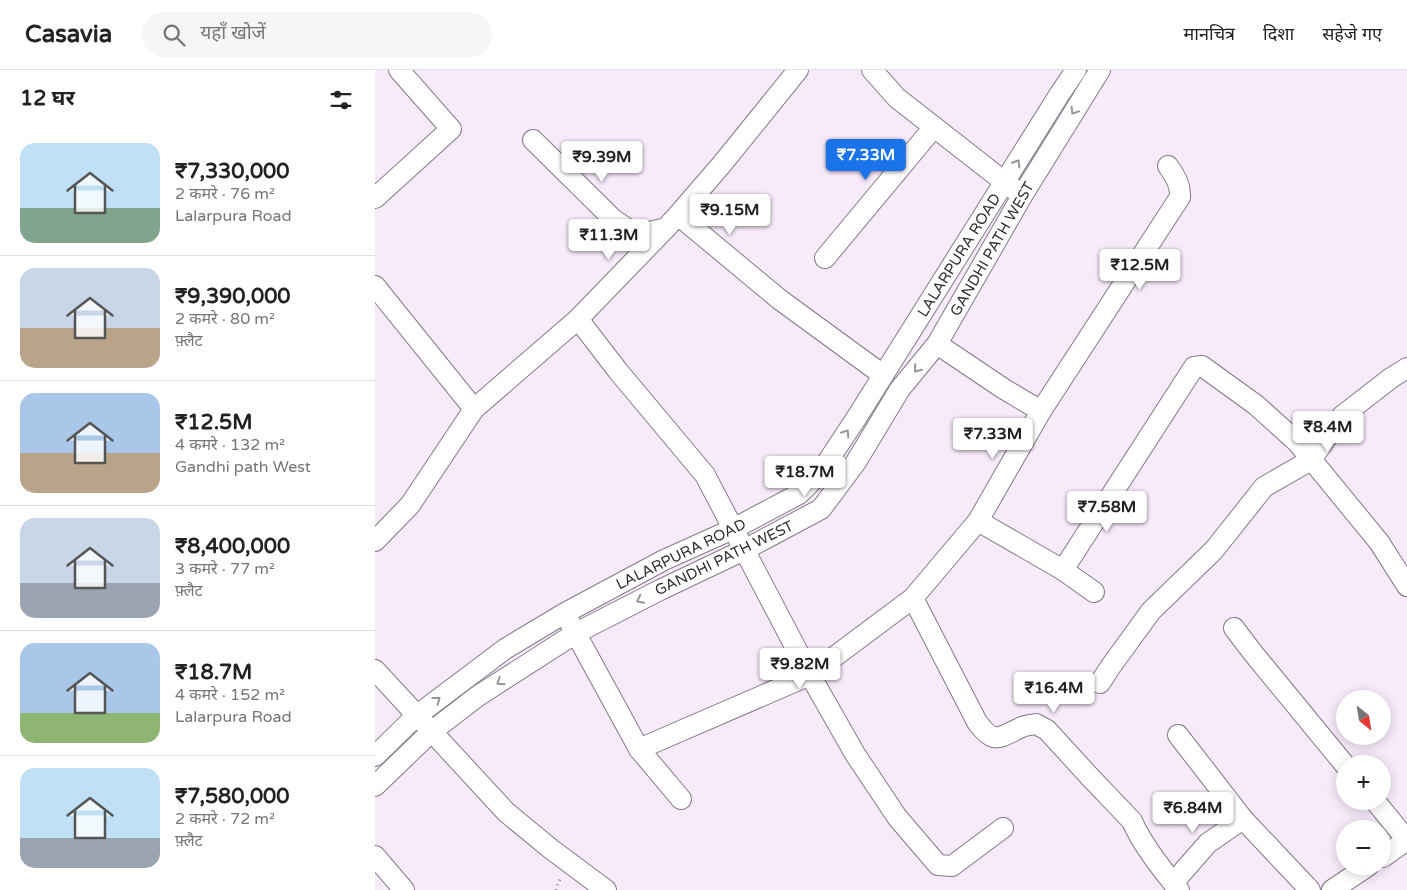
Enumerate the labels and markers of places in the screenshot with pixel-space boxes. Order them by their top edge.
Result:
pin: ₹7.33M [825,138,907,181]
pin: ₹9.39M [561,140,643,183]
pin: ₹9.15M [689,194,771,236]
pin: ₹11.3M [568,218,650,261]
pin: ₹12.5M [1099,248,1181,291]
pin: ₹8.4M [1293,410,1363,453]
pin: ₹7.33M [952,418,1034,460]
pin: ₹18.7M [764,456,846,498]
pin: ₹7.58M [1066,490,1148,533]
pin: ₹9.82M [759,648,841,690]
pin: ₹16.4M [1013,672,1095,714]
pin: ₹6.84M [1152,792,1234,834]

